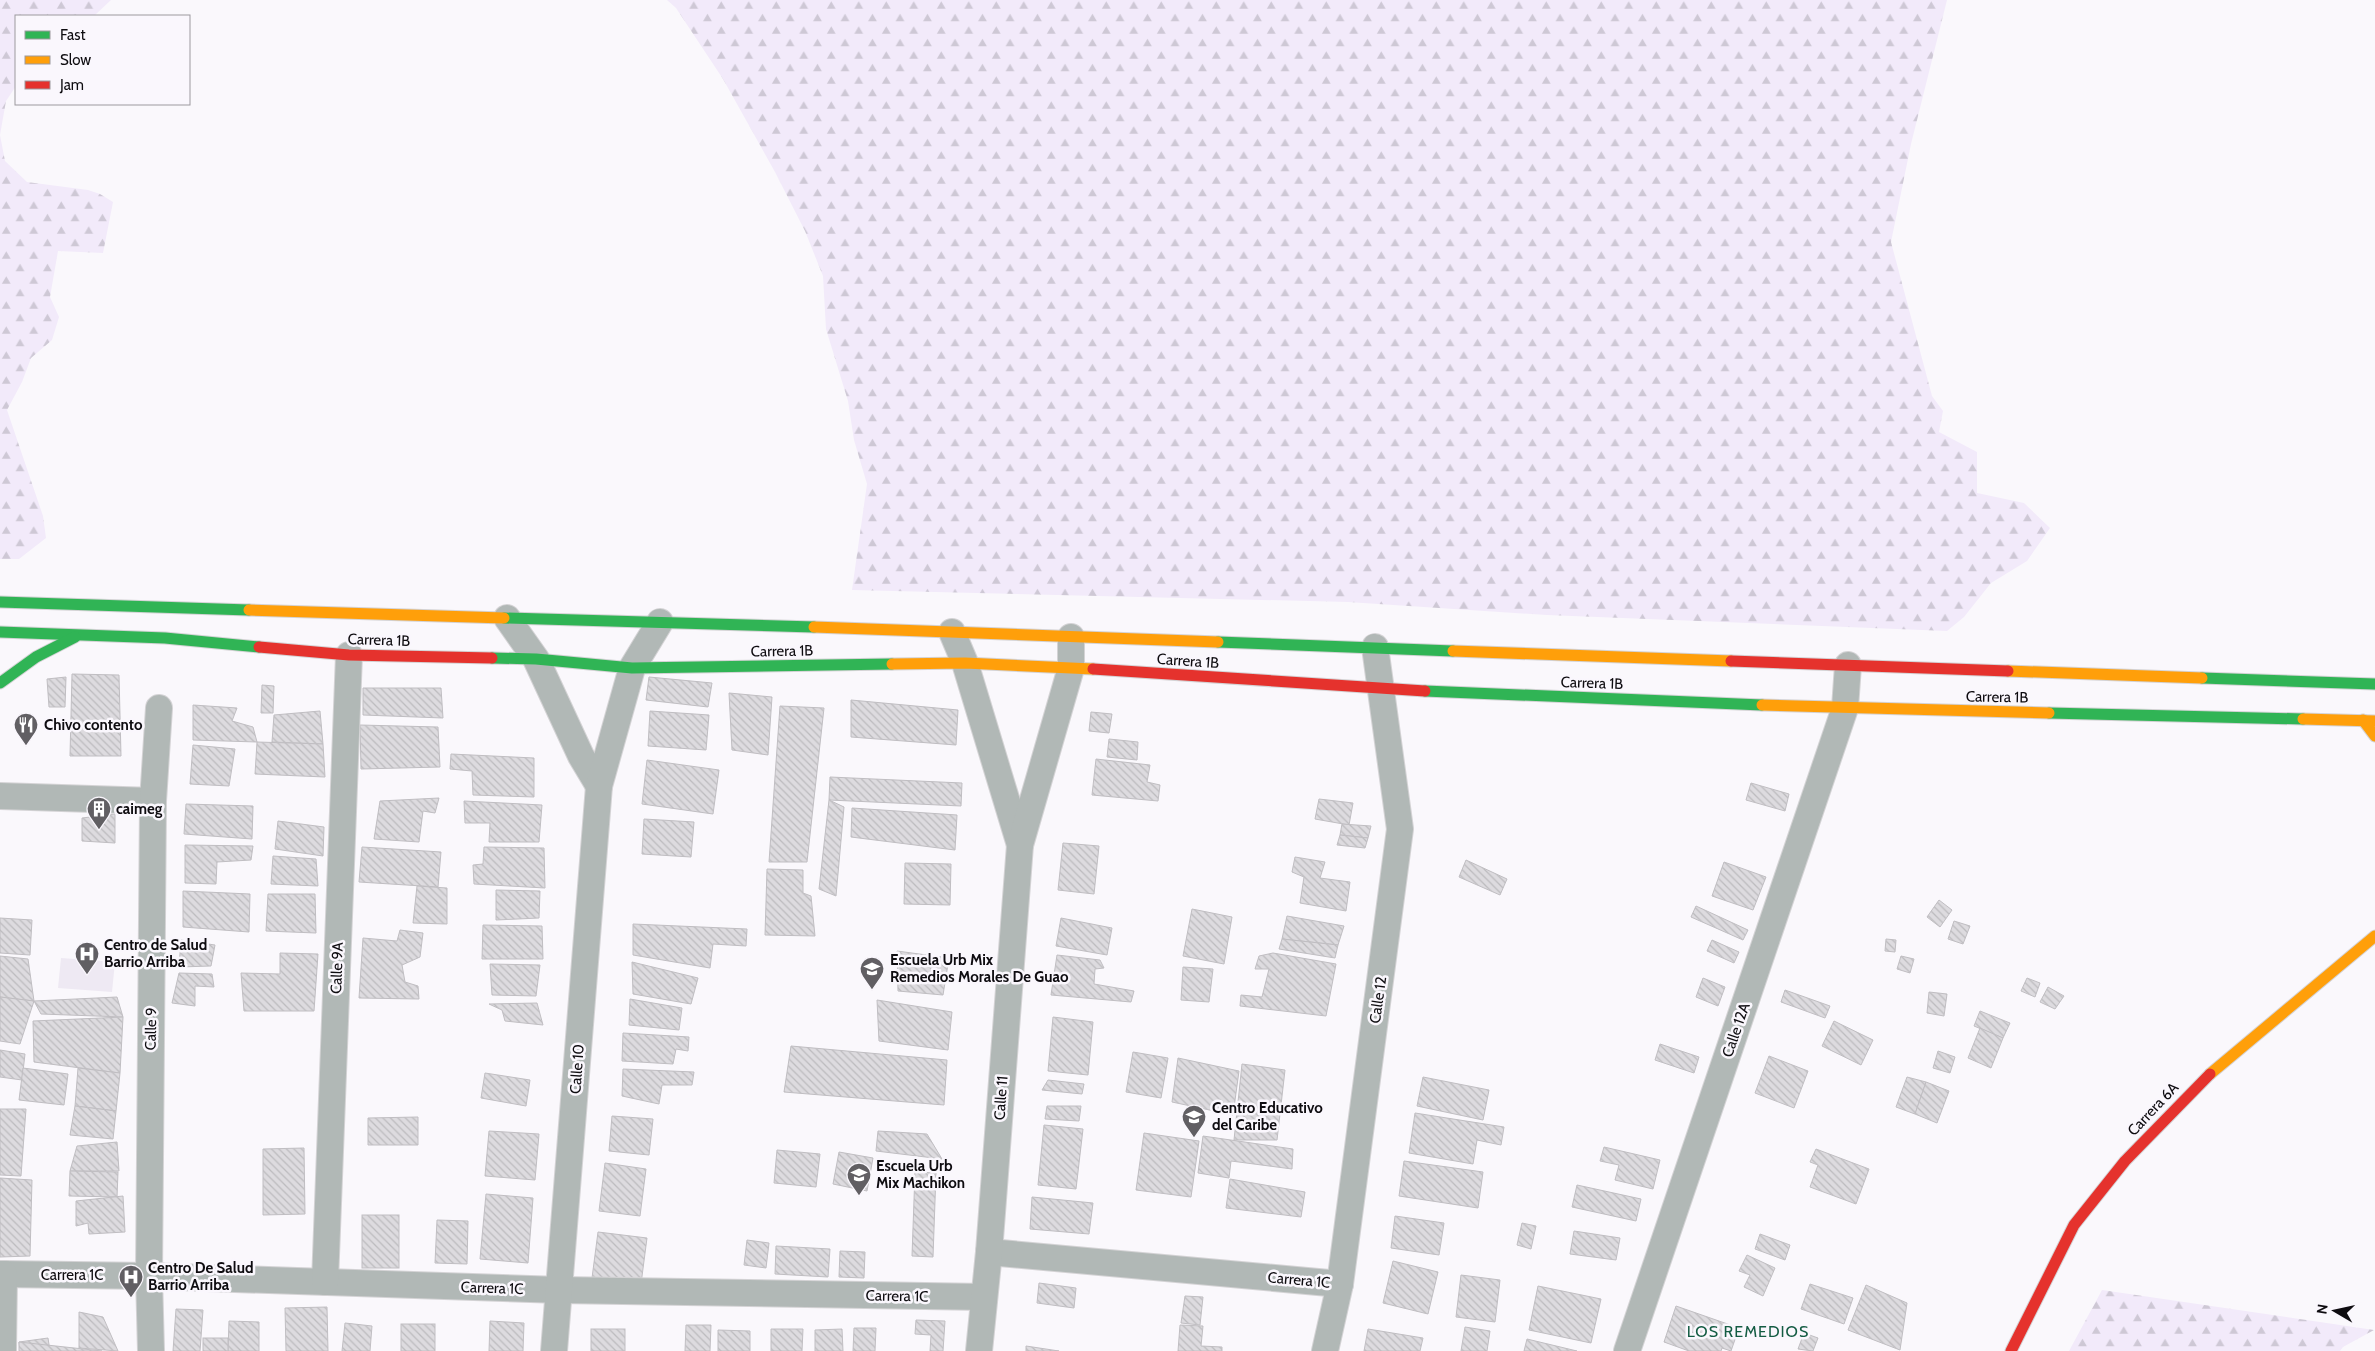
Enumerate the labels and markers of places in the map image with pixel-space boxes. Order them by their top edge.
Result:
restaurant icon: Chivo contento [13,712,39,746]
place label: Chivo contento [44,716,143,734]
building icon: caimeg [86,796,112,830]
place label: caimeg [116,800,163,818]
place label: Centro de Salud Barrio Arriba [104,936,207,971]
hospital icon: Centro de Salud Barrio Arriba [74,941,100,975]
place label: Escuela Urb Mix Remedios Morales De Guao [890,951,1069,986]
school or university icon: Escuela Urb Mix Remedios Morales De Guao [859,956,885,990]
place label: Centro Educativo del Caribe [1212,1099,1323,1134]
school or university icon: Centro Educativo del Caribe [1181,1104,1207,1138]
place label: Escuela Urb Mix Machikon [876,1157,965,1192]
school or university icon: Escuela Urb Mix Machikon [846,1162,872,1196]
place label: Centro De Salud Barrio Arriba [148,1259,254,1294]
hospital icon: Centro De Salud Barrio Arriba [118,1264,144,1298]

